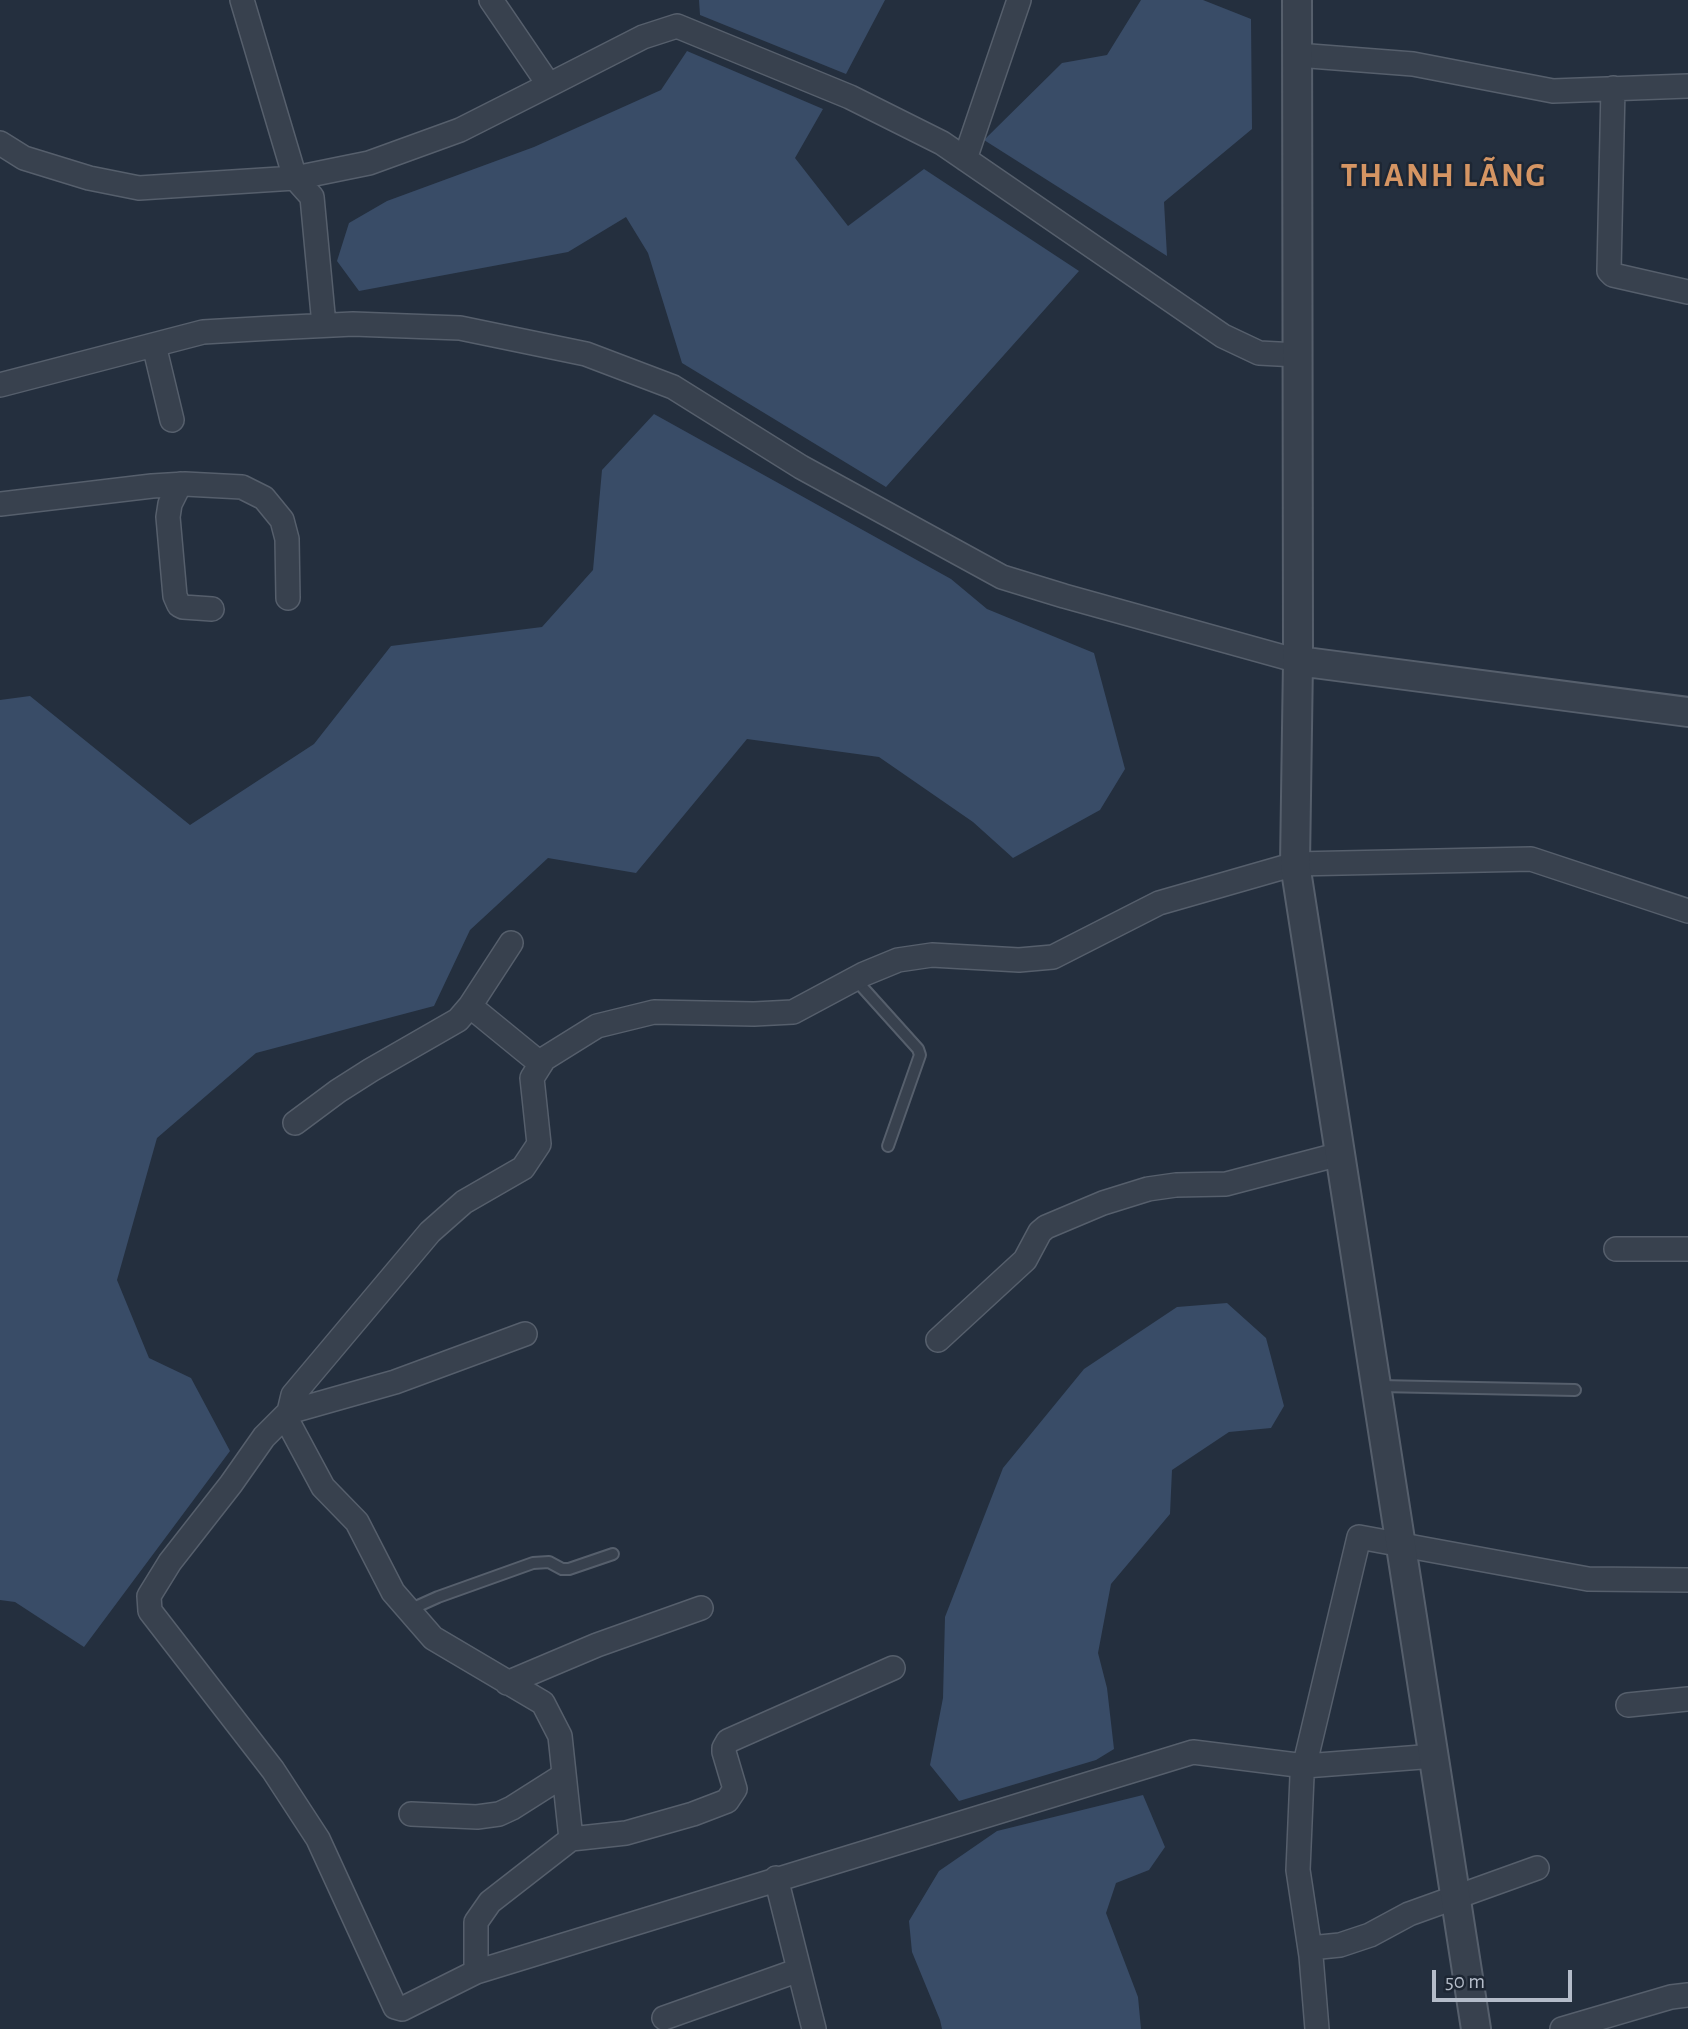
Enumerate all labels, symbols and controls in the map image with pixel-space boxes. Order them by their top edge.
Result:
district label: THANH LÃNG [1342,156,1546,196]
scale bar [1436,1955,1576,1999]
text: 50 m [1445,1971,1485,1992]

